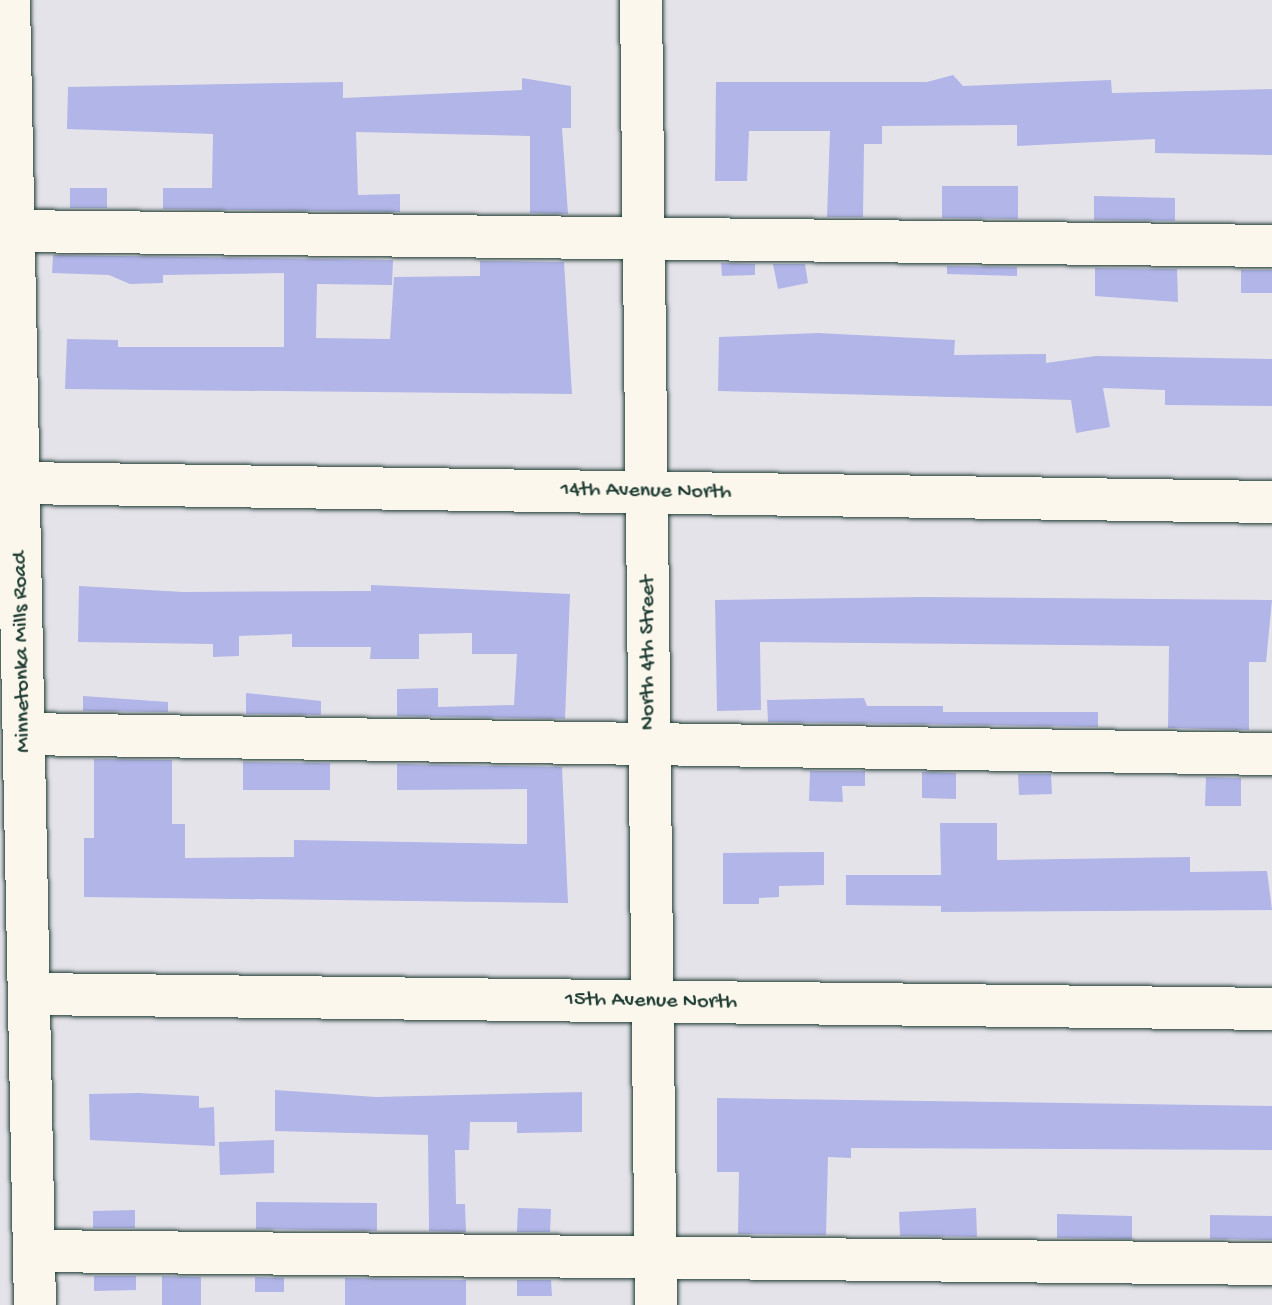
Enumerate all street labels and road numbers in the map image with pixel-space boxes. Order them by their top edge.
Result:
street label: 14th Avenue North [560,477,732,507]
street label: Minnetonka Mills Road [8,551,38,753]
street label: North 4th Street [636,576,662,730]
street label: 15th Avenue North [565,987,737,1017]

